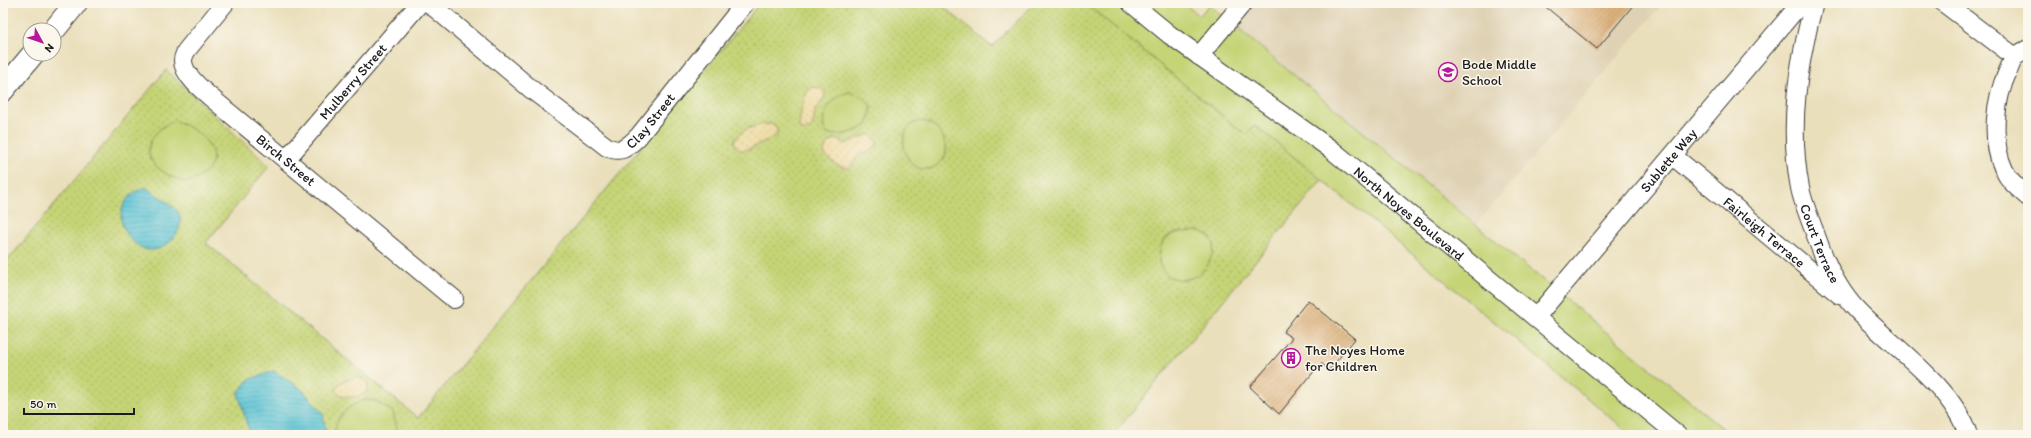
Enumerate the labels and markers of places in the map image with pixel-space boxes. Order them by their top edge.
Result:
place label: Bode Middle School [1462,56,1537,89]
school or university icon: Bode Middle School [1437,61,1459,83]
place label: The Noyes Home for Children [1305,342,1405,375]
building icon: The Noyes Home for Children [1280,347,1302,369]

